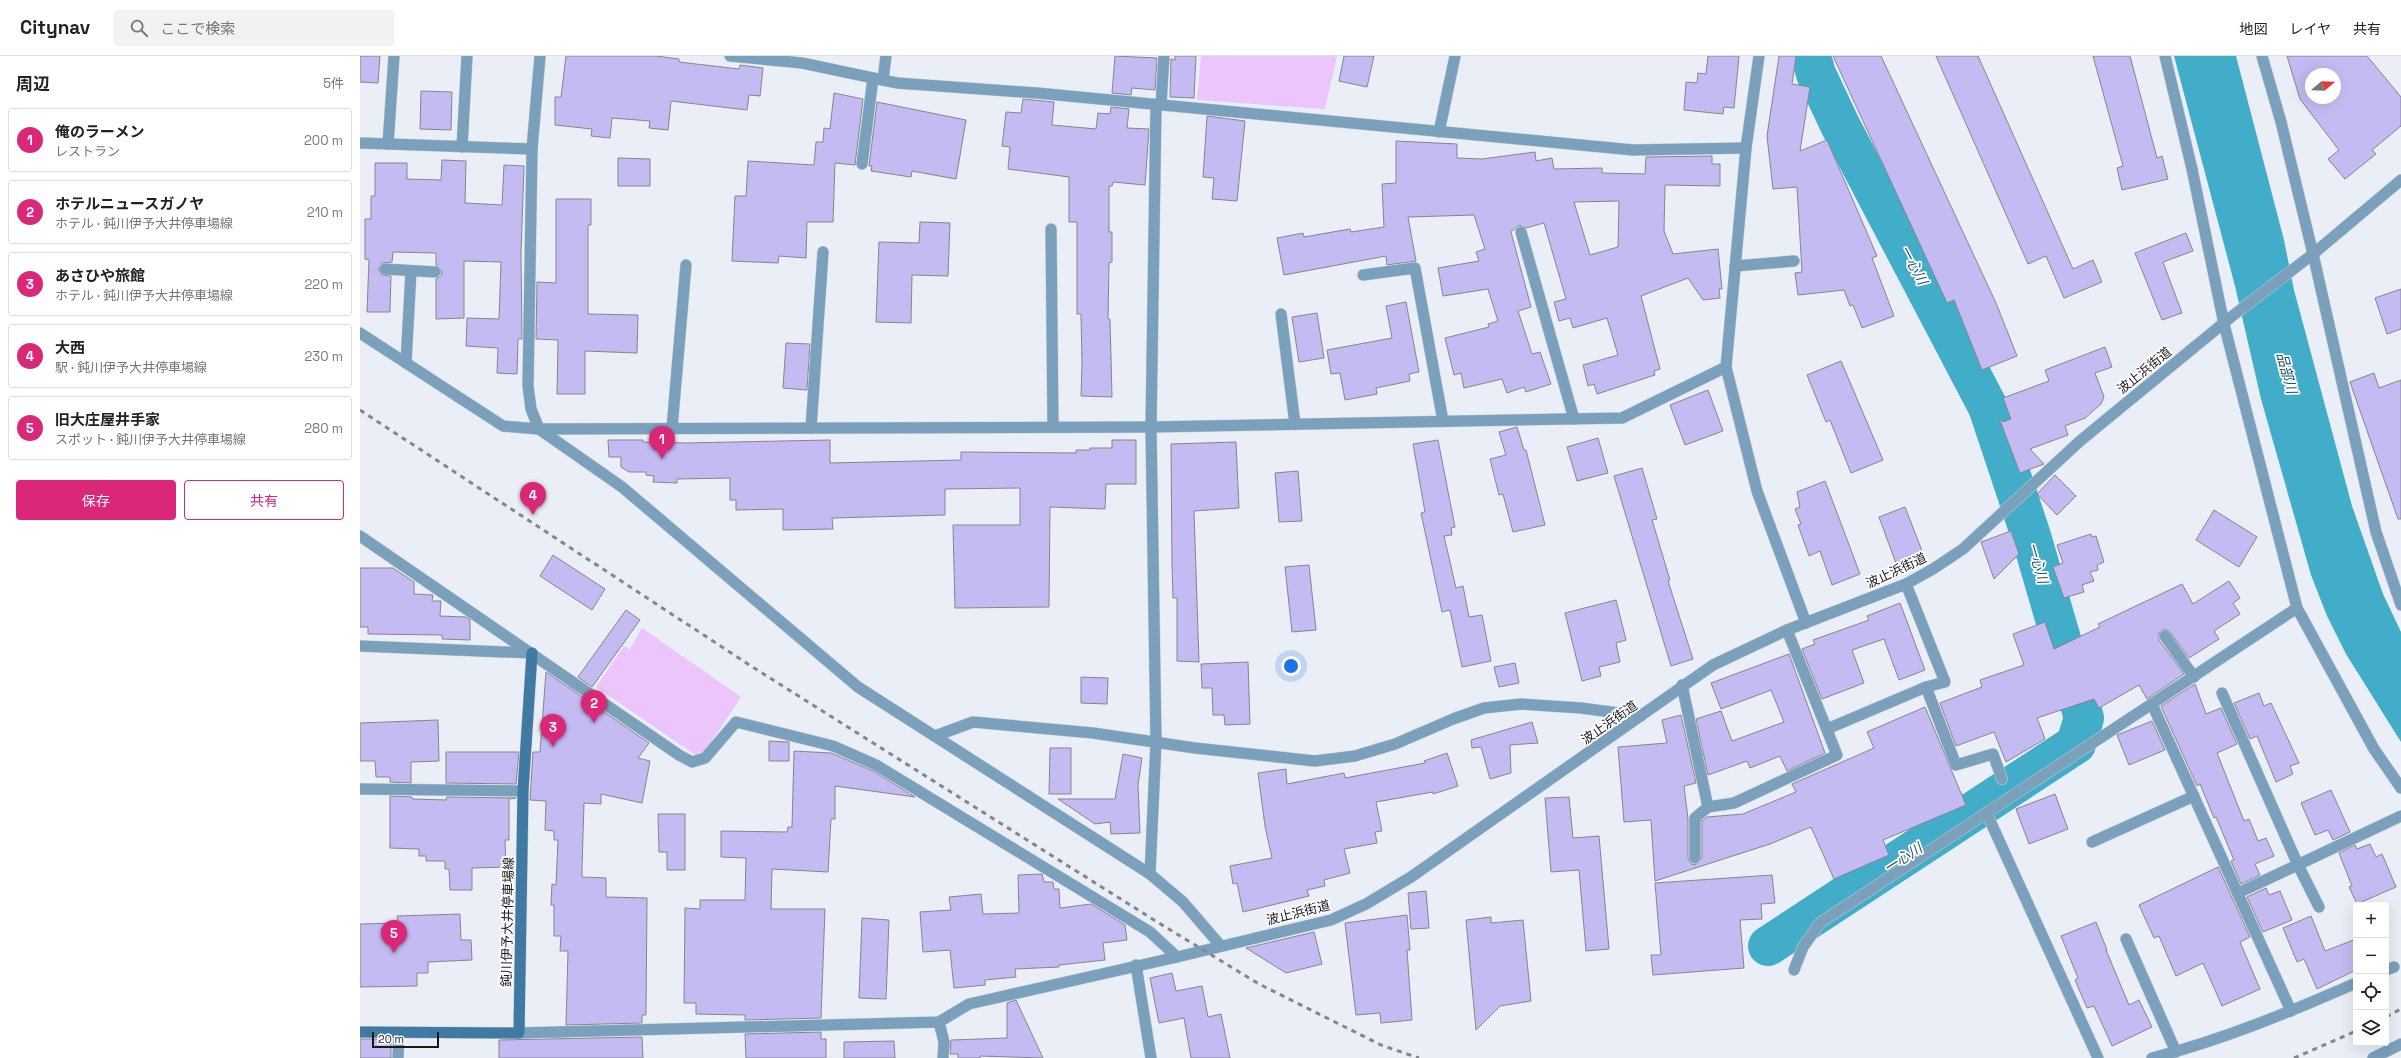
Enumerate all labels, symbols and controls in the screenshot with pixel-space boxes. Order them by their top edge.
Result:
search box [114,10,394,46]
text: Citynav [20,15,90,40]
icon: search [128,17,150,39]
text: ここで検索 [160,19,235,38]
text: 地図 [2239,20,2267,38]
text: レイヤ [2289,20,2331,38]
text: 共有 [2353,20,2381,38]
north arrow [2305,68,2341,104]
text: 周辺 [16,73,50,95]
text: 5件 [323,75,344,92]
text: 俺のラーメン [55,122,144,141]
text: 1 [27,132,33,149]
text: 200 m [304,132,343,149]
text: レストラン [55,143,120,160]
text: ホテルニュースガノヤ [55,194,204,213]
text: 2 [26,204,34,221]
text: 210 m [307,204,343,221]
text: ホテル · 鈍川伊予大井停車場線 [55,215,233,232]
water label: 一心川 [1896,242,1933,290]
text: あさひや旅館 [55,266,145,285]
text: 3 [26,276,34,293]
text: 220 m [304,276,343,293]
text: ホテル · 鈍川伊予大井停車場線 [55,287,233,304]
text: 大西 [55,338,85,357]
street label: 波止浜街道 [2114,343,2175,397]
text: 4 [26,348,34,365]
text: 230 m [305,348,343,365]
water label: 品部川 [2273,350,2302,398]
text: 駅 · 鈍川伊予大井停車場線 [55,359,207,376]
text: 旧大庄屋井手家 [55,410,160,429]
text: 5 [26,420,34,437]
text: 280 m [304,420,343,437]
pin: 1 [649,426,675,459]
text: スポット · 鈍川伊予大井停車場線 [55,431,246,448]
button: 保存 [16,480,176,520]
button: 共有 [184,480,344,520]
pin: 4 [520,482,546,515]
water label: 一心川 [2024,540,2053,588]
street label: 波止浜街道 [1863,549,1929,592]
your location [1281,656,1301,676]
pin: 2 [581,690,607,723]
street label: 波止浜街道 [1578,697,1641,748]
pin: 3 [540,714,566,747]
water label: 一心川 [1880,838,1927,877]
street label: 鈍川伊予大井停車場線 [498,857,517,987]
street label: 波止浜街道 [1265,896,1332,929]
map controls [2353,902,2389,1046]
button: + [2353,902,2389,938]
pin: 5 [381,920,407,953]
button: − [2353,938,2389,974]
button: locate [2353,974,2389,1010]
button: layers [2353,1010,2389,1046]
scale bar [372,1030,439,1049]
text: 20 m [378,1032,404,1046]

